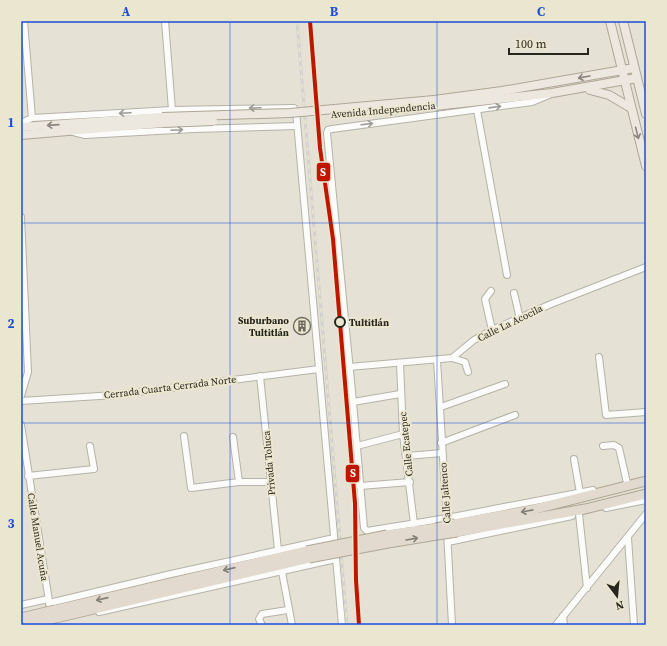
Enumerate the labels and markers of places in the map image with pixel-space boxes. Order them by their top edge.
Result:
place label: Suburbano Tultitlán [238,314,289,339]
building icon: Suburbano Tultitlán [292,316,312,336]
marker: Tultitlán [334,316,346,328]
place label: Tultitlán [349,316,389,329]

